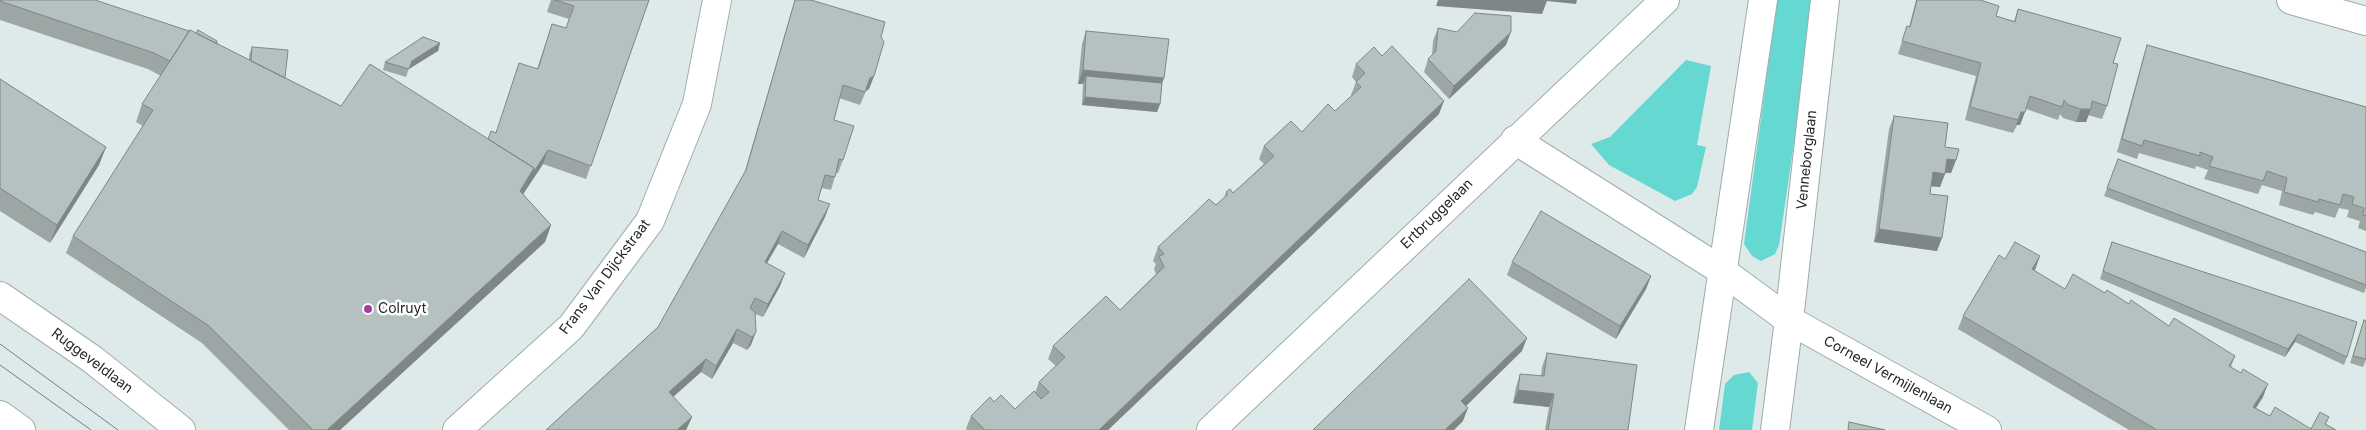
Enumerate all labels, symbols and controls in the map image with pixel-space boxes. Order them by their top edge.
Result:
street label: Venneborglaan [1793,109,1821,211]
street label: Ertbruggelaan [1398,176,1476,252]
street label: Frans Van Dijckstraat [556,216,654,338]
place label: Colruyt [378,301,426,317]
marker: Colruyt [362,303,374,315]
street label: Ruggeveldlaan [48,325,136,397]
street label: Corneel Vermijlenlaan [1821,333,1955,417]

